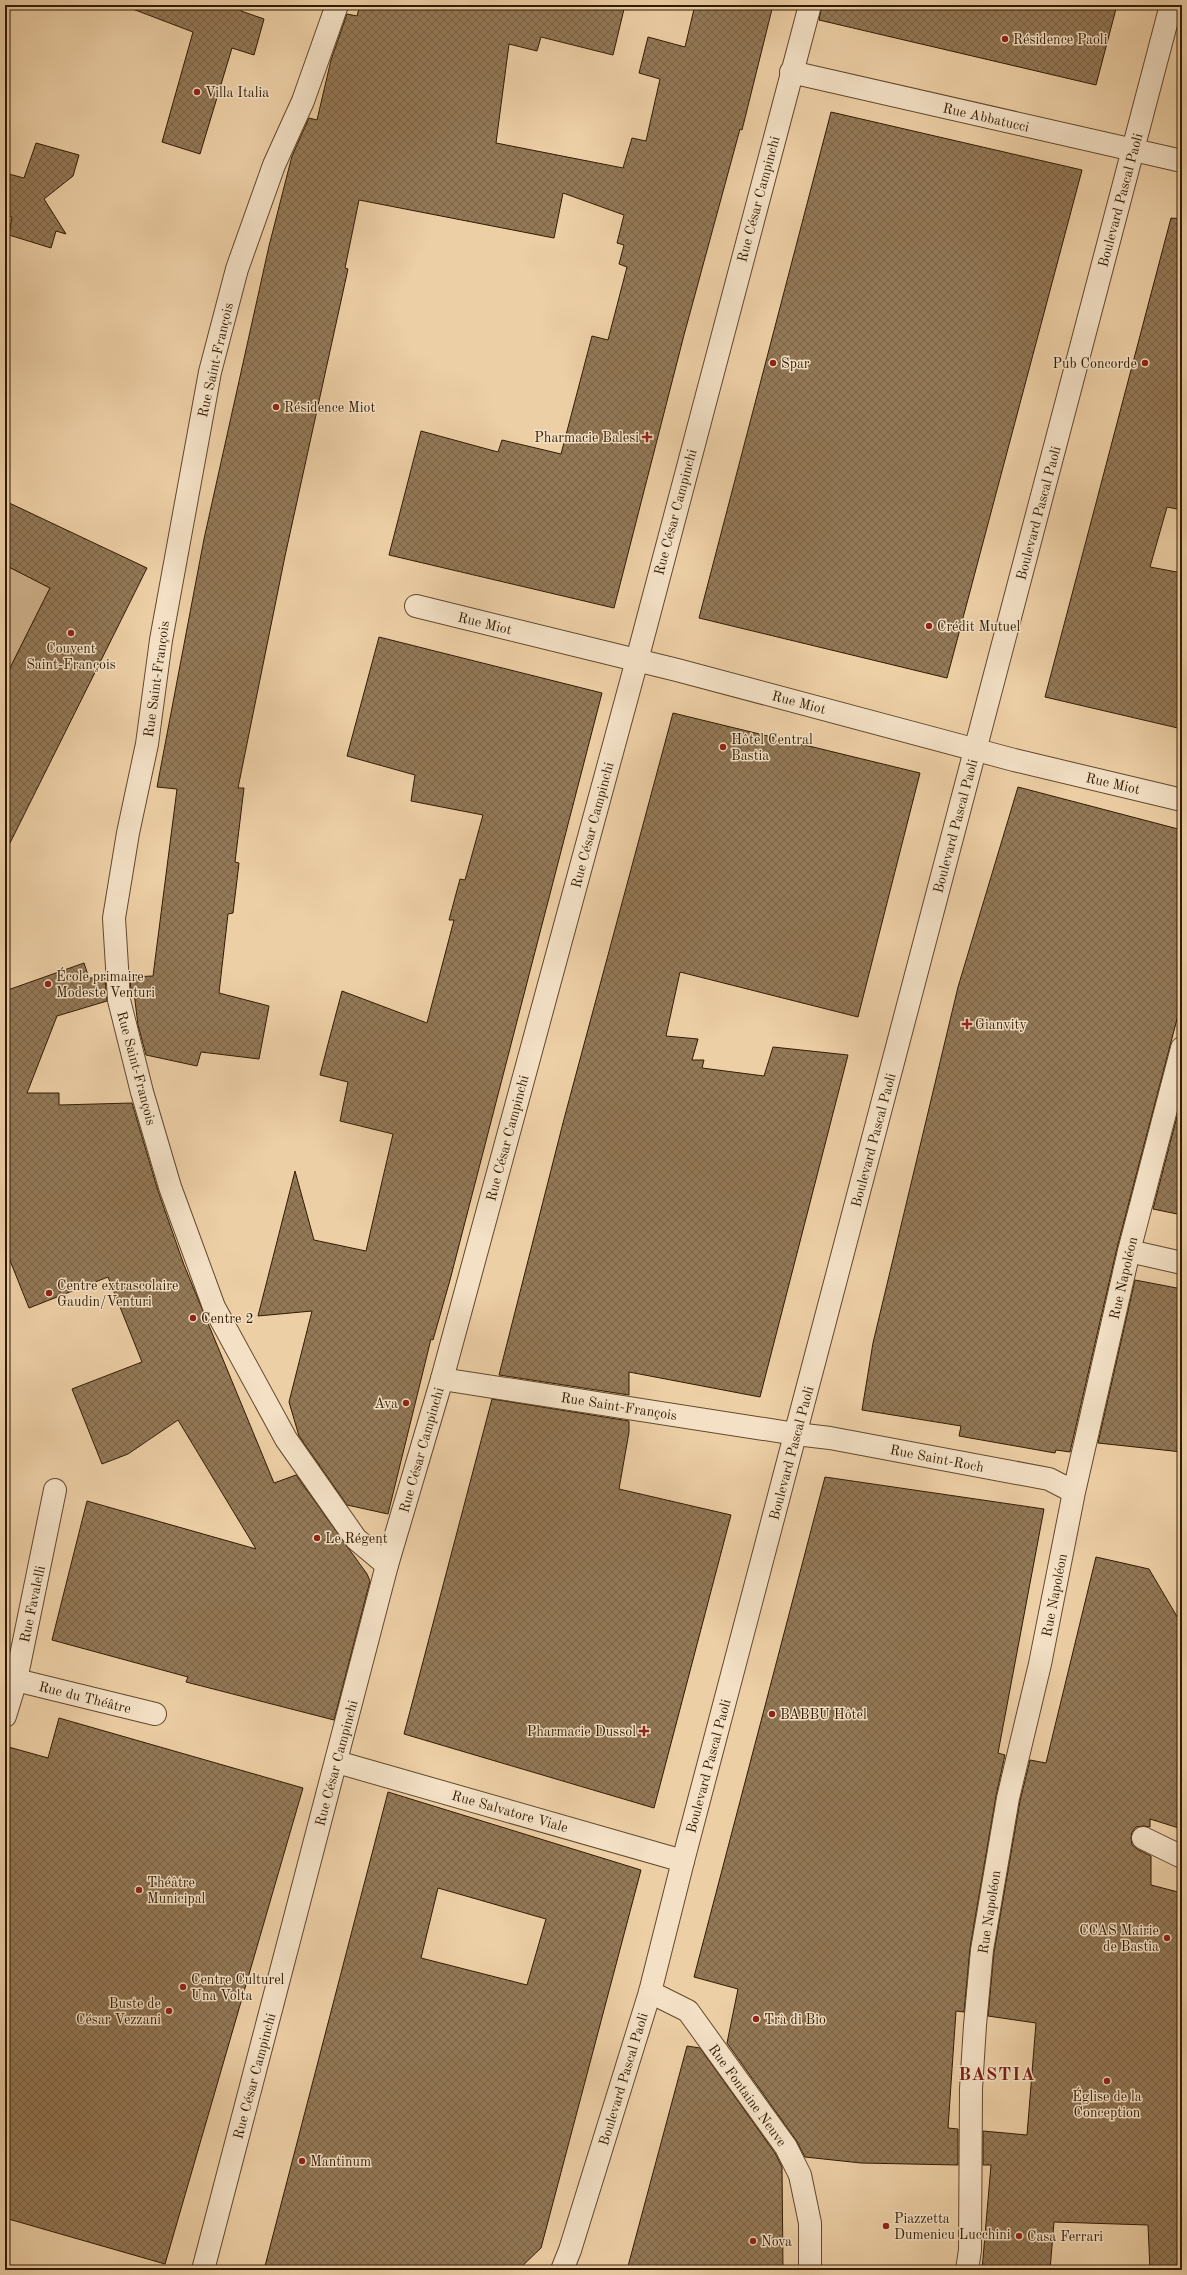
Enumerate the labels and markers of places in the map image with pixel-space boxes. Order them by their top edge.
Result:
place label: Résidence Paoli [1013,33,1108,47]
marker: Résidence Paoli [1000,34,1010,44]
place label: Villa Italia [205,86,269,100]
marker: Villa Italia [192,87,202,97]
place label: Spar [781,357,810,371]
place label: Pub Concorde [1052,357,1137,371]
marker: Spar [768,358,778,368]
marker: Pub Concorde [1140,358,1150,368]
place label: Résidence Miot [284,401,376,415]
marker: Résidence Miot [271,402,281,412]
place label: Pharmacie Balesi [534,431,639,445]
marker: Pharmacie Balesi [642,432,652,442]
place label: Crédit Mutuel [937,620,1020,634]
marker: Crédit Mutuel [924,621,934,631]
marker: Couvent Saint-François [66,628,76,638]
place label: Couvent Saint-François [26,642,116,672]
place label: Hôtel Central Bastia [731,733,813,763]
marker: Hôtel Central Bastia [718,742,728,752]
place label: École primaire Modeste Venturi [56,967,155,1000]
marker: École primaire Modeste Venturi [43,979,53,989]
place label: Gianvity [975,1018,1027,1032]
marker: Gianvity [962,1019,972,1029]
place label: Centre extrascolaire Gaudin/Venturi [57,1279,178,1309]
marker: Centre extrascolaire Gaudin/Venturi [44,1288,54,1298]
place label: Centre 2 [201,1312,254,1326]
marker: Centre 2 [188,1313,198,1323]
place label: Ava [374,1397,398,1411]
marker: Ava [401,1398,411,1408]
place label: Le Régent [325,1532,388,1546]
marker: Le Régent [312,1533,322,1543]
place label: BABBU Hôtel [780,1708,867,1722]
marker: BABBU Hôtel [767,1709,777,1719]
place label: Pharmacie Dussol [527,1725,636,1739]
marker: Pharmacie Dussol [639,1726,649,1736]
place label: Théâtre Municipal [147,1876,206,1906]
marker: Théâtre Municipal [134,1885,144,1895]
place label: CCAS Mairie de Bastia [1079,1924,1159,1954]
marker: CCAS Mairie de Bastia [1162,1933,1172,1943]
place label: Centre Culturel Una Volta [191,1973,285,2003]
marker: Centre Culturel Una Volta [178,1982,188,1992]
place label: Buste de César Vezzani [76,1997,161,2027]
marker: Buste de César Vezzani [164,2006,174,2016]
place label: Trà di Bio [764,2013,826,2027]
marker: Trà di Bio [751,2014,761,2024]
marker: Église de la Conception [1102,2076,1112,2086]
place label: Église de la Conception [1072,2087,1142,2120]
place label: Mantinum [310,2155,371,2169]
marker: Mantinum [297,2156,307,2166]
place label: Piazzetta Dumenicu Lucchini [894,2212,1011,2242]
marker: Piazzetta Dumenicu Lucchini [881,2221,891,2231]
place label: Casa Ferrari [1027,2230,1103,2244]
marker: Casa Ferrari [1014,2231,1024,2241]
place label: Nova [761,2235,792,2249]
marker: Nova [748,2236,758,2246]

